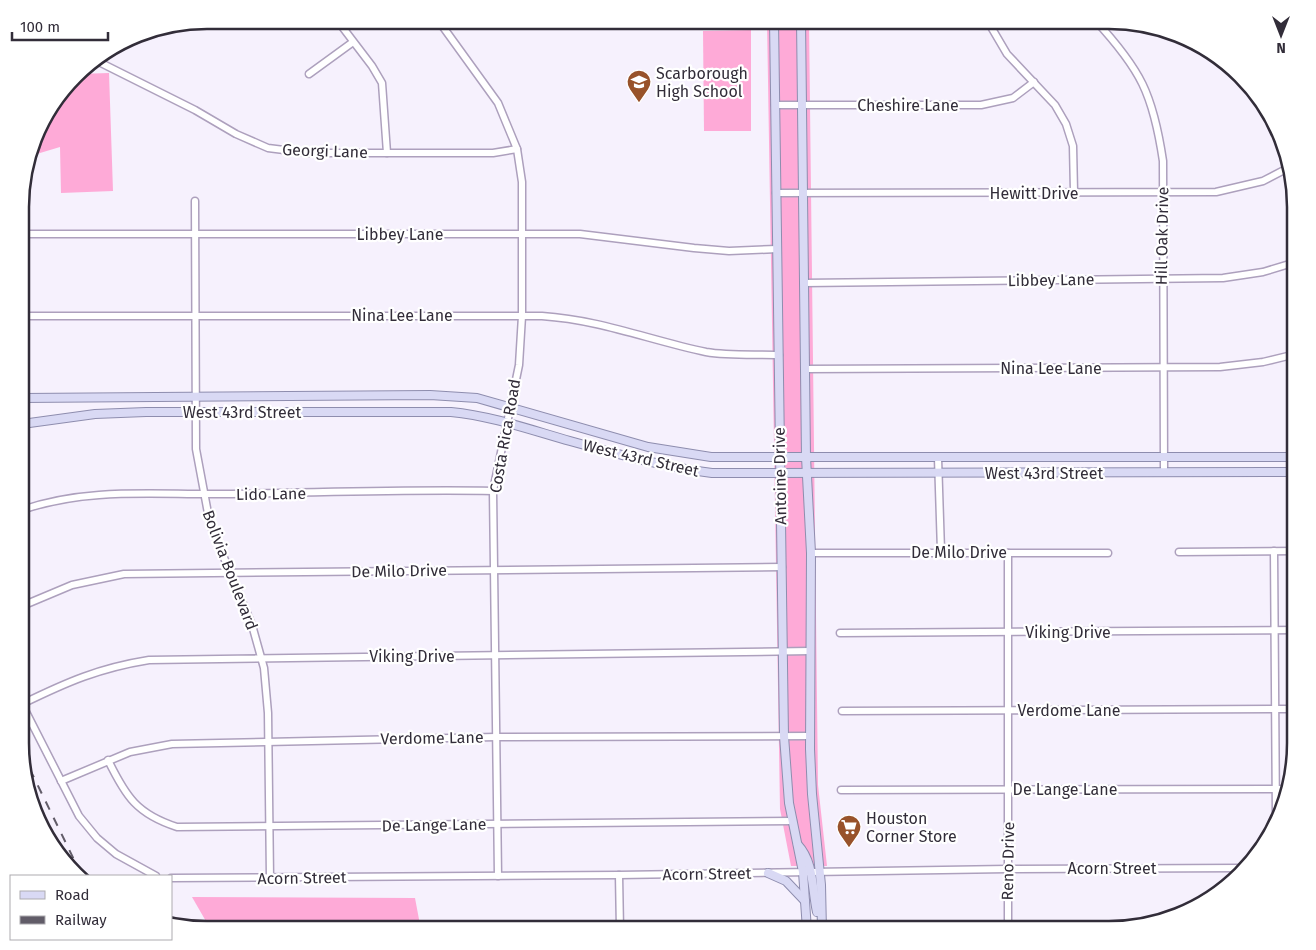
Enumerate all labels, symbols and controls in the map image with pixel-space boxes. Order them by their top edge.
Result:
scale bar [12,10,109,42]
north arrow [1256,10,1306,60]
text: 100 m [20,18,60,36]
text: N [1276,39,1286,56]
place label: Scarborough High School [656,64,748,101]
school or university icon: Scarborough High School [626,69,652,103]
street label: Cheshire Lane [857,96,959,115]
street label: Georgi Lane [282,140,368,162]
street label: Hewitt Drive [990,184,1078,203]
street label: Hill Oak Drive [1152,187,1172,285]
street label: Libbey Lane [357,225,443,244]
street label: Libbey Lane [1007,270,1095,290]
street label: Nina Lee Lane [351,306,453,325]
street label: Nina Lee Lane [1000,359,1102,378]
street label: Costa Rica Road [486,377,524,495]
street label: West 43rd Street [183,403,301,422]
street label: Antoine Drive [770,427,790,525]
street label: West 43rd Street [581,435,701,481]
street label: West 43rd Street [985,464,1103,483]
street label: Lido Lane [236,484,306,504]
street label: Bolivia Boulevard [198,507,262,633]
street label: De Milo Drive [911,543,1007,562]
street label: De Milo Drive [351,561,447,581]
street label: Viking Drive [1025,623,1111,642]
street label: Viking Drive [369,647,455,666]
street label: Verdome Lane [1017,701,1121,720]
street label: Verdome Lane [380,728,484,748]
street label: De Lange Lane [1013,780,1117,799]
place label: Houston Corner Store [866,809,957,846]
supermarket icon: Houston Corner Store [836,814,862,848]
street label: De Lange Lane [381,815,487,835]
street label: Reno Drive [998,822,1018,900]
street label: Acorn Street [1067,859,1157,878]
street label: Acorn Street [662,864,752,884]
street label: Acorn Street [257,868,347,888]
legend [10,875,172,940]
text: Road [55,886,90,904]
text: Railway [55,911,107,929]

